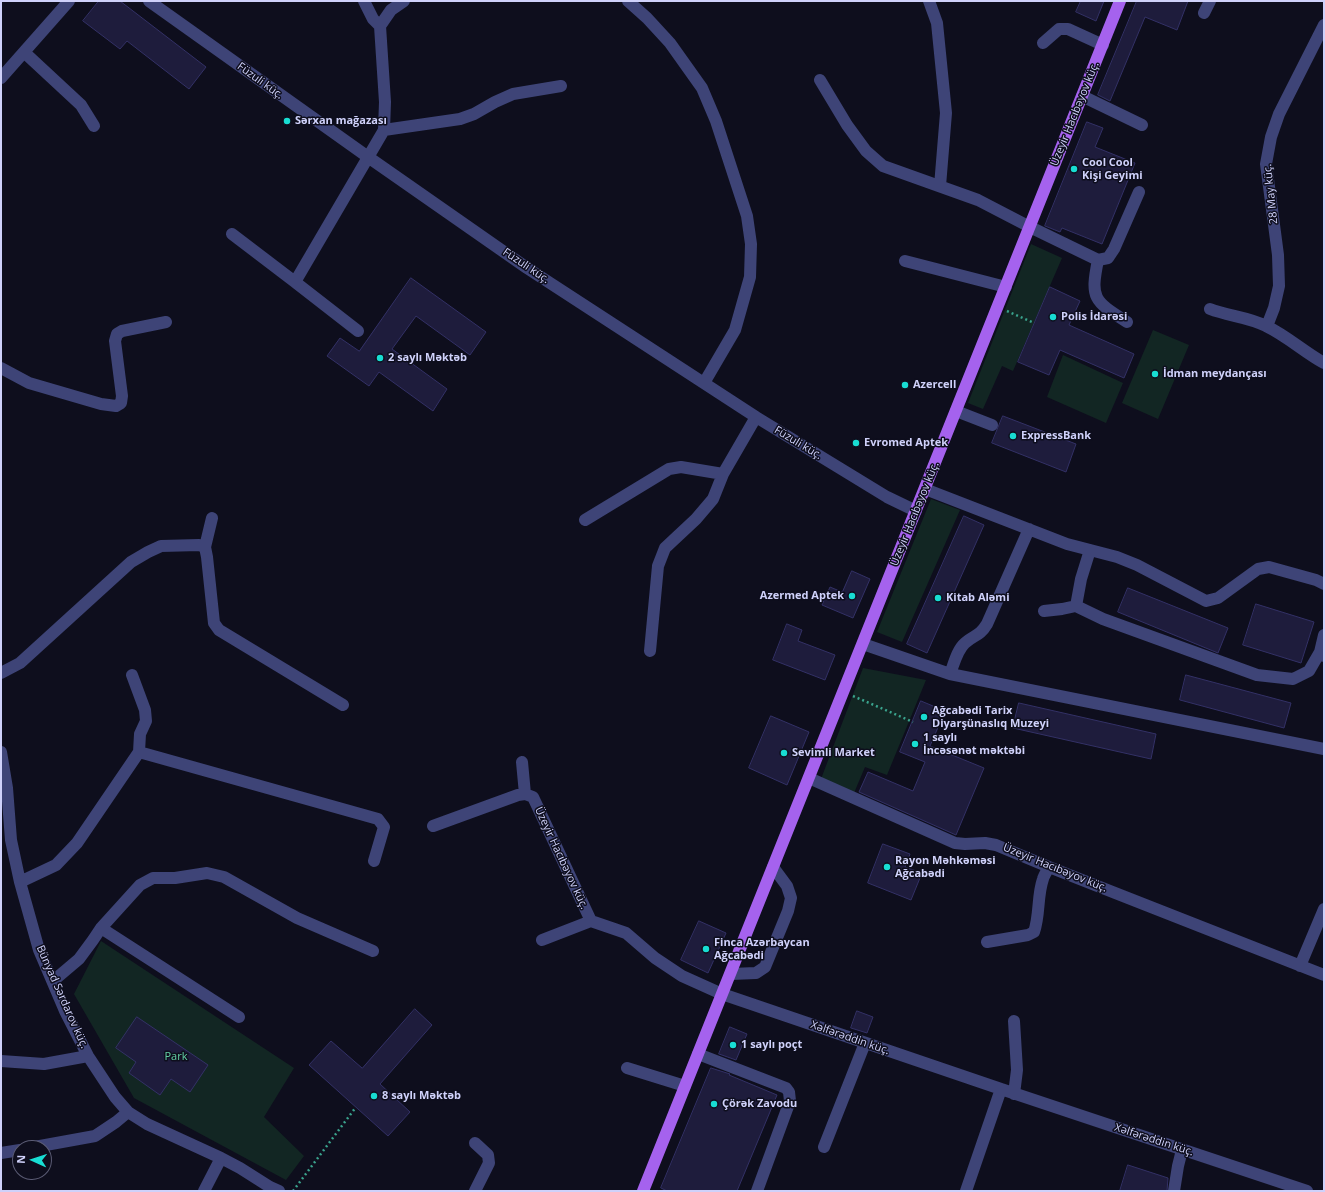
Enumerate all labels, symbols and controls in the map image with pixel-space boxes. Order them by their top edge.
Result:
street label: Füzuli küç. [235,60,285,102]
street label: Üzeyir Hacıbəyov küç. [1048,60,1102,168]
place label: Sərxan mağazası [295,114,387,128]
marker: Sərxan mağazası [282,116,292,126]
place label: Cool Cool Kişi Geyimi [1082,156,1143,182]
street label: 28 May küç. [1261,163,1281,225]
marker: Cool Cool Kişi Geyimi [1069,164,1079,174]
street label: Füzuli küç. [500,246,552,286]
place label: Polis İdarəsi [1061,310,1127,324]
marker: Polis İdarəsi [1048,312,1058,322]
place label: 2 saylı Məktəb [388,351,467,365]
marker: 2 saylı Məktəb [375,353,385,363]
place label: İdman meydançası [1163,367,1267,381]
marker: İdman meydançası [1150,369,1160,379]
place label: Azercell [913,378,956,392]
marker: Azercell [900,380,910,390]
street label: Füzuli küç. [772,424,824,462]
place label: ExpressBank [1021,429,1091,443]
marker: ExpressBank [1008,431,1018,441]
place label: Evromed Aptek [864,436,948,450]
marker: Evromed Aptek [851,438,861,448]
street label: Üzeyir Hacıbəyov küç. [888,460,942,568]
place label: Azermed Aptek [760,589,844,603]
marker: Azermed Aptek [847,591,857,601]
place label: Kitab Aləmi [946,591,1010,605]
marker: Kitab Aləmi [933,593,943,603]
place label: Ağcabədi Tarix Diyarşünaslıq Muzeyi [932,704,1049,730]
marker: Ağcabədi Tarix Diyarşünaslıq Muzeyi [919,712,929,722]
place label: 1 saylı İncəsənət məktəbi [923,731,1025,757]
marker: 1 saylı İncəsənət məktəbi [910,739,920,749]
place label: Sevimli Market [792,746,875,760]
marker: Sevimli Market [779,748,789,758]
street label: Üzeyir Hacıbəyov küç. [531,805,591,911]
street label: Üzeyir Hacıbəyov küç. [1001,841,1109,895]
place label: Rayon Məhkəməsi Ağcabədi [895,854,996,880]
marker: Rayon Məhkəməsi Ağcabədi [882,862,892,872]
place label: Finca Azərbaycan Ağcabədi [714,936,810,962]
street label: Bünyad Sərdarov küç. [33,943,91,1051]
marker: Finca Azərbaycan Ağcabədi [701,944,711,954]
street label: Xəlfərəddin küç. [809,1018,891,1058]
place label: 1 saylı poçt [741,1038,802,1052]
marker: 1 saylı poçt [728,1040,738,1050]
park label: Park [164,1050,188,1064]
place label: 8 saylı Məktəb [382,1089,461,1103]
marker: 8 saylı Məktəb [369,1091,379,1101]
place label: Çörək Zavodu [722,1097,797,1111]
marker: Çörək Zavodu [709,1099,719,1109]
street label: Xəlfərəddin küç. [1113,1121,1195,1159]
north arrow [12,1140,52,1180]
text: N [13,1155,28,1164]

